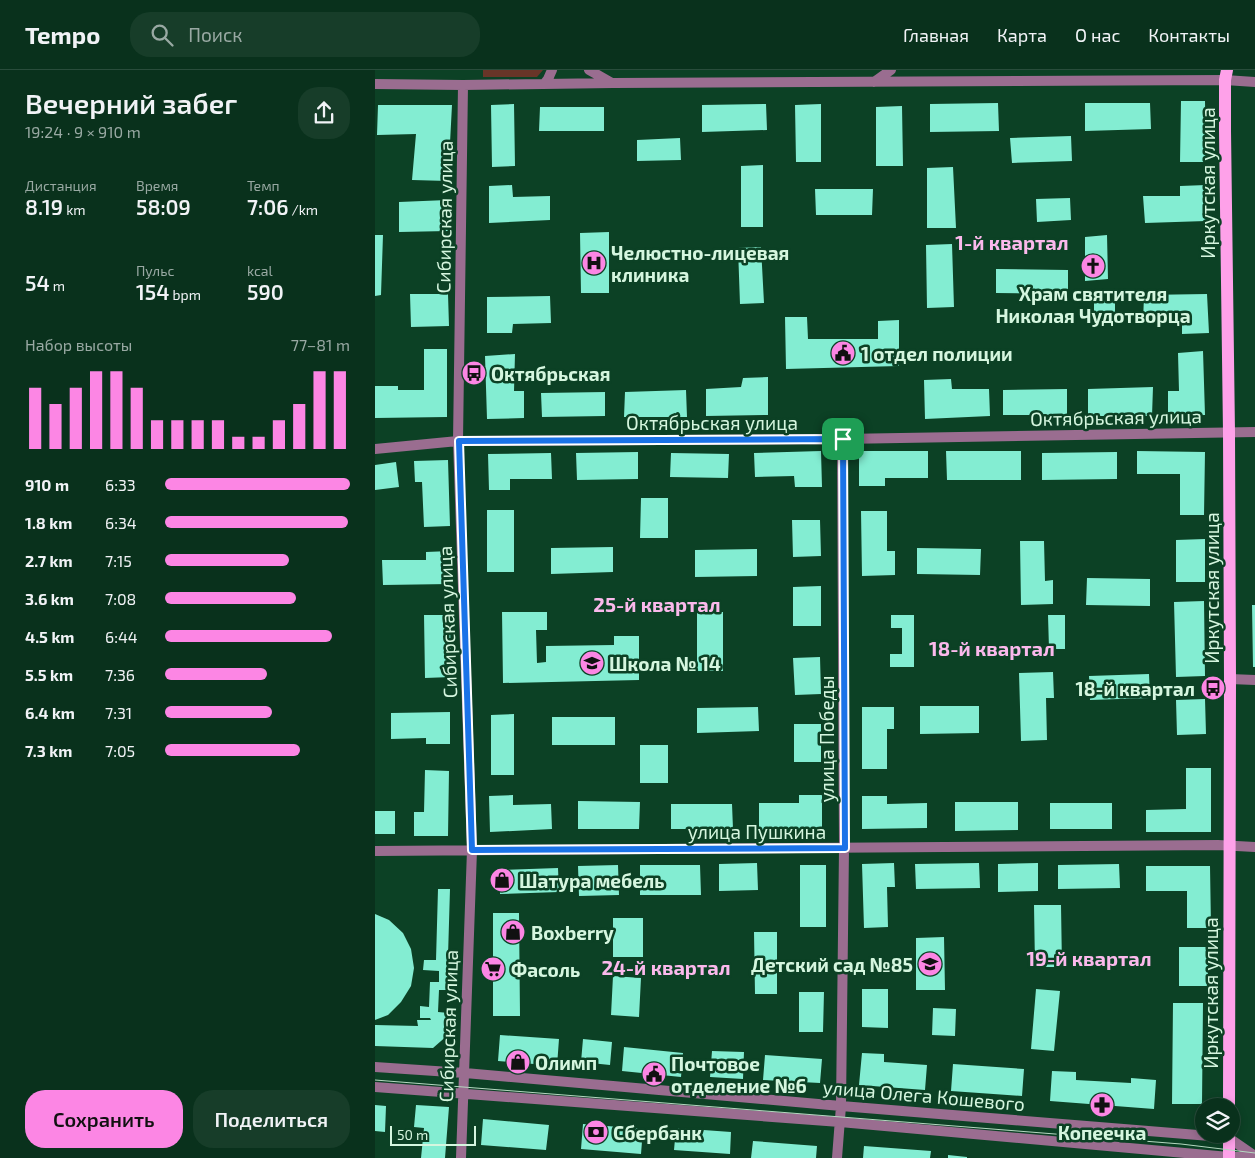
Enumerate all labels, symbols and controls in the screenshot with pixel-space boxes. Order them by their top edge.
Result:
search box [130,12,480,57]
text: Tempo [25,20,100,49]
icon: search [148,21,176,49]
text: Поиск [188,23,243,46]
text: Главная [903,24,969,46]
text: Карта [997,24,1047,46]
text: О нас [1075,24,1120,46]
text: Контакты [1148,24,1230,46]
text: Вечерний забег [25,86,237,120]
button: share [298,87,350,139]
street label: Иркутская улица [1196,107,1220,259]
text: 19:24 · 9 × 910 m [25,122,141,141]
street label: Сибирская улица [431,140,458,294]
text: Дистанция [25,177,97,194]
text: Время [136,177,178,194]
text: Темп [247,177,280,194]
text: 8.19 [25,194,63,219]
text: 58:09 [136,194,191,219]
text: 7:06 [247,194,288,219]
text: km [63,201,86,218]
text: /km [288,201,318,218]
district label: 1-й квартал [955,230,1069,254]
place label: Челюстно-лицевая клиника [611,241,789,286]
hospital icon: Челюстно-лицевая клиника [581,250,607,276]
church icon: Храм святителя Николая Чудотворца [1080,253,1106,279]
text: Пульс [136,262,174,279]
text: kcal [247,262,273,279]
text: 54 [25,270,50,295]
text: m [50,277,65,294]
text: 154 [136,279,169,304]
text: 590 [247,279,284,304]
place label: Храм святителя Николая Чудотворца [995,282,1191,327]
text: bpm [169,286,201,303]
text: Набор высоты [25,335,132,354]
text: 77–81 m [291,335,350,354]
public building icon: 1 отдел полиции [830,340,856,366]
place label: 1 отдел полиции [861,342,1013,365]
bus stop icon: Октябрьская [461,360,487,386]
place label: Октябрьская [491,362,610,385]
street label: Октябрьская улица [1030,404,1202,431]
street label: Октябрьская улица [626,411,798,435]
pin [822,418,864,460]
icon: arrive [829,425,857,453]
text: 910 m [25,475,69,494]
text: 6:33 [105,475,136,494]
street label: Иркутская улица [1200,512,1224,664]
text: 1.8 km [25,513,72,532]
text: 6:34 [105,513,137,532]
street label: Сибирская улица [433,545,462,699]
text: 2.7 km [25,551,73,570]
text: 7:15 [105,551,132,570]
text: 3.6 km [25,589,74,608]
text: 7:08 [105,589,136,608]
district label: 25-й квартал [593,592,721,616]
text: 4.5 km [25,627,74,646]
text: 6:44 [105,627,138,646]
district label: 18-й квартал [929,636,1055,660]
school or university icon: Школа № 14 [579,650,605,676]
place label: Школа № 14 [609,652,721,675]
text: 5.5 km [25,665,73,684]
text: 7:36 [105,665,135,684]
bus stop icon: 18-й квартал [1200,675,1226,701]
street label: улица Победы [815,676,839,802]
place label: 18-й квартал [1076,677,1195,700]
text: 6.4 km [25,703,75,722]
text: 7:31 [105,703,132,722]
text: 7.3 km [25,741,72,760]
text: 7:05 [105,741,135,760]
street label: улица Пушкина [688,820,826,844]
shop icon: Шатура мебель [489,867,515,893]
place label: Шатура мебель [519,869,665,892]
street label: Иркутская улица [1199,917,1223,1069]
shop icon: Boxberry [500,919,526,945]
place label: Boxberry [531,921,614,945]
district label: 19-й квартал [1026,946,1152,970]
street label: Сибирская улица [434,949,463,1103]
school or university icon: Детский сад №85 [917,951,943,977]
place label: Детский сад №85 [751,953,913,976]
district label: 24-й квартал [601,955,731,979]
supermarket icon: Фасоль [480,956,506,982]
place label: Фасоль [511,958,580,981]
shop icon: Олимп [505,1049,531,1075]
place label: Олимп [535,1051,597,1074]
place label: Почтовое отделение №6 [671,1052,807,1097]
public building icon: Почтовое отделение №6 [641,1061,667,1087]
street label: улица Олега Кошевого [822,1075,1026,1116]
button: Сохранить [25,1090,183,1148]
button: Поделиться [193,1090,350,1148]
pharmacy icon: Копеечка [1089,1092,1115,1118]
map controls [1195,1098,1240,1143]
button: layers [1195,1098,1240,1143]
bank icon: Сбербанк [583,1119,609,1145]
place label: Сбербанк [613,1121,702,1144]
place label: Копеечка [1058,1121,1146,1144]
scale bar [390,1123,476,1146]
text: 50 m [397,1126,428,1143]

